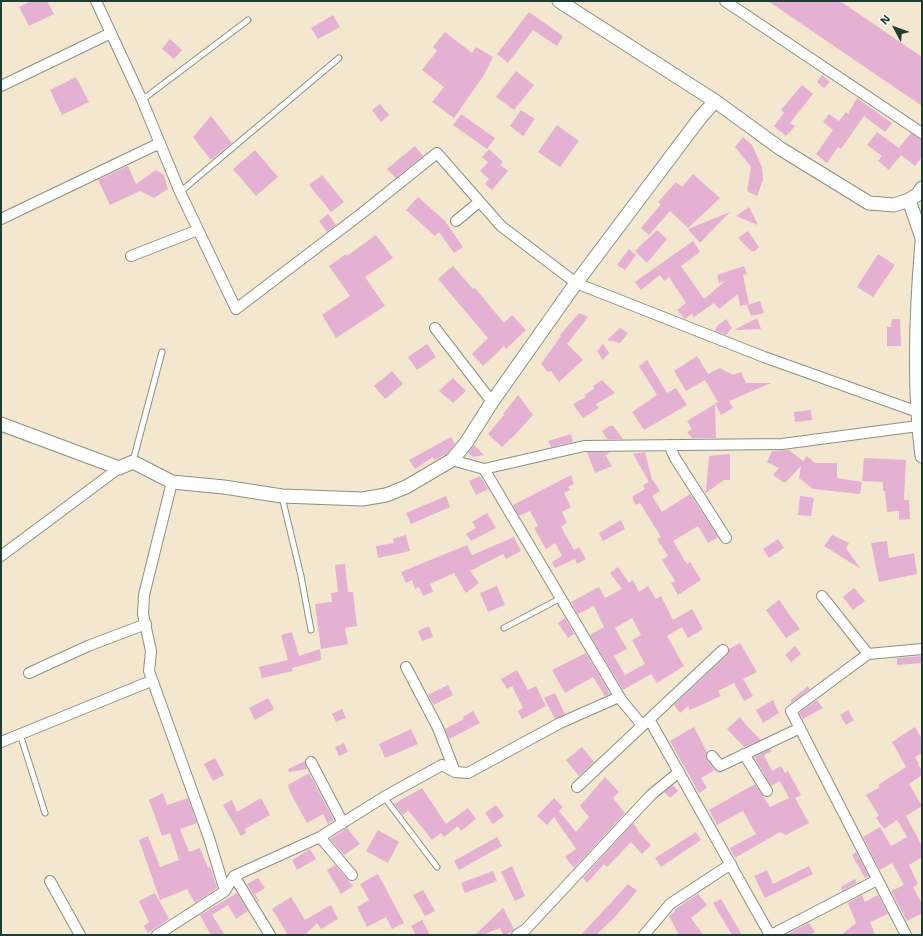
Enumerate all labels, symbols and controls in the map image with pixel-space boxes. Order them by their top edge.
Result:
north arrow [875,8,915,48]
text: N [877,12,894,28]

